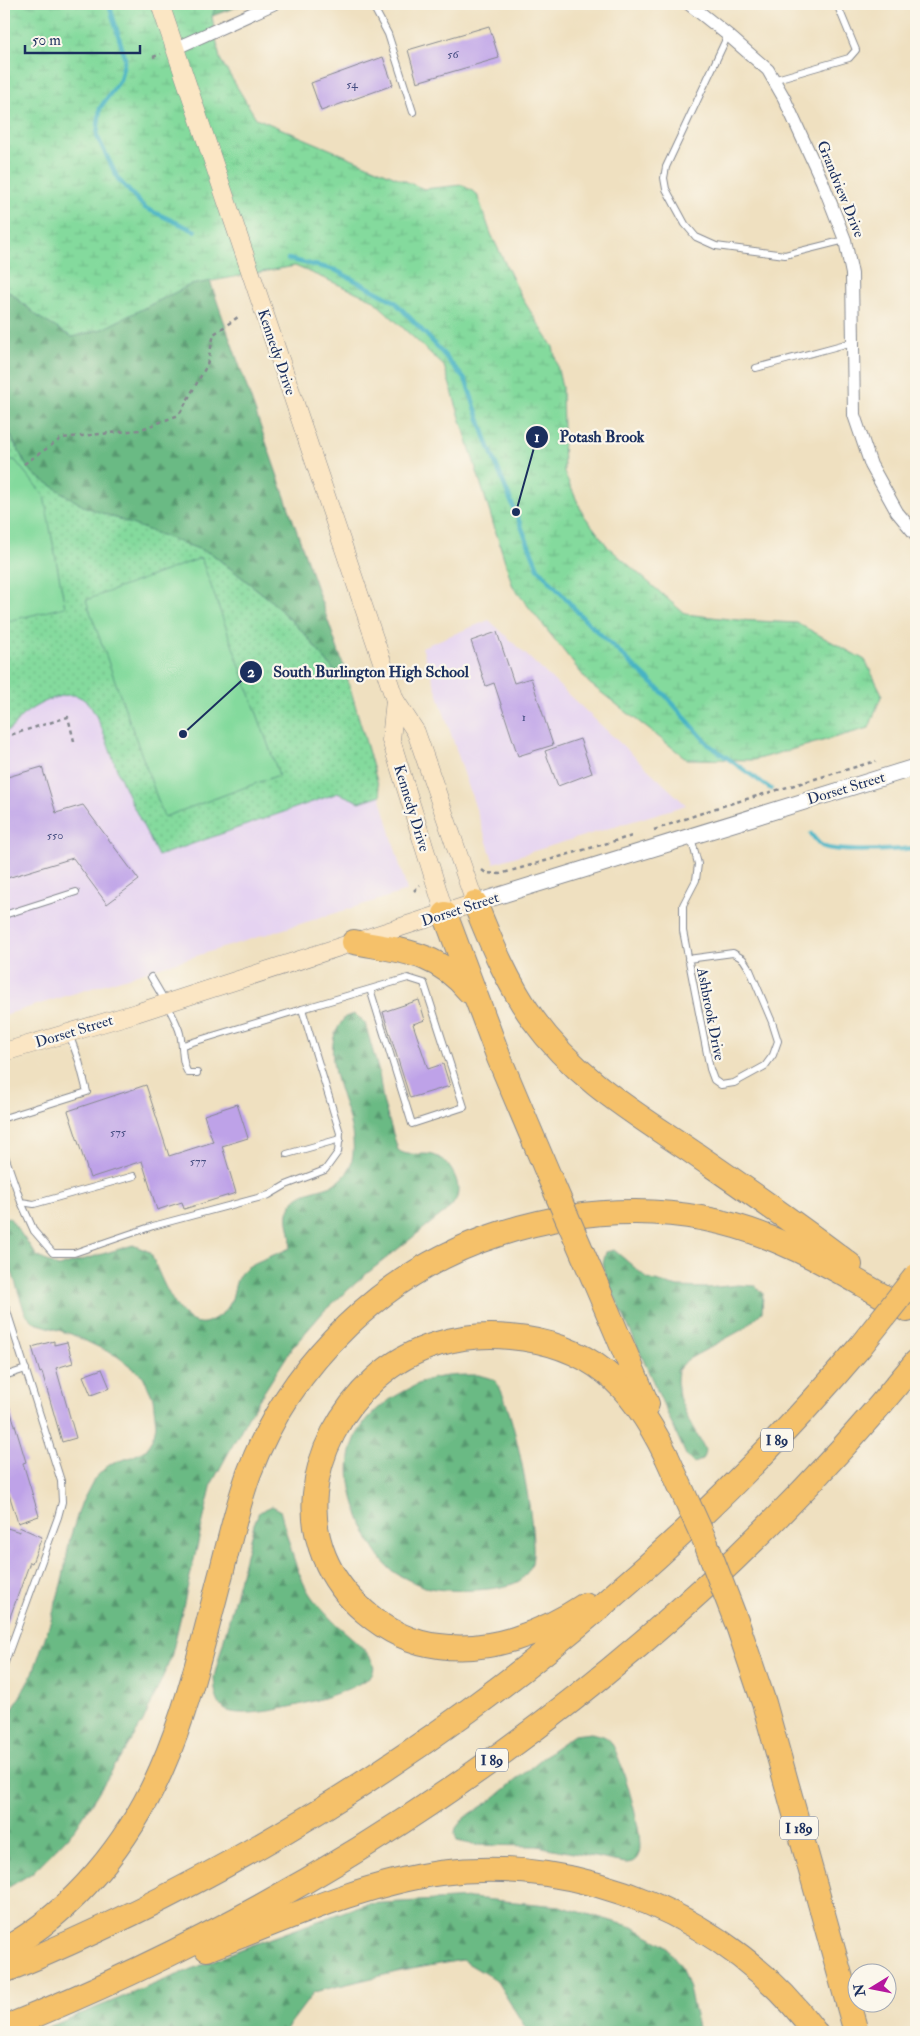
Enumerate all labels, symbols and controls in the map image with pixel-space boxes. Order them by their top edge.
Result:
scale bar [25,22,140,54]
text: 50 m [32,31,61,50]
house number: 56 [447,47,460,62]
house number: 54 [346,77,358,92]
street label: Grandview Drive [812,138,869,240]
street label: Kennedy Drive [253,307,300,398]
callout: Potash Brook [524,421,654,452]
text: Potash Brook [560,427,645,447]
text: 1 [534,428,540,447]
callout: South Burlington High School [238,656,479,687]
text: South Burlington High School [273,662,470,683]
text: 2 [247,663,255,682]
house number: 1 [522,710,526,725]
street label: Kennedy Drive [389,762,434,854]
street label: Dorset Street [805,768,888,809]
house number: 550 [47,828,63,843]
street label: Dorset Street [419,888,502,931]
street label: Ashbrook Drive [692,965,729,1062]
street label: Dorset Street [33,1011,116,1052]
house number: 575 [110,1125,127,1140]
house number: 577 [190,1154,207,1169]
road number: I 89 [761,1428,793,1452]
road number: I 89 [476,1748,508,1772]
road number: I 189 [780,1816,818,1840]
north arrow [848,1964,898,2014]
text: N [850,1982,869,1999]

